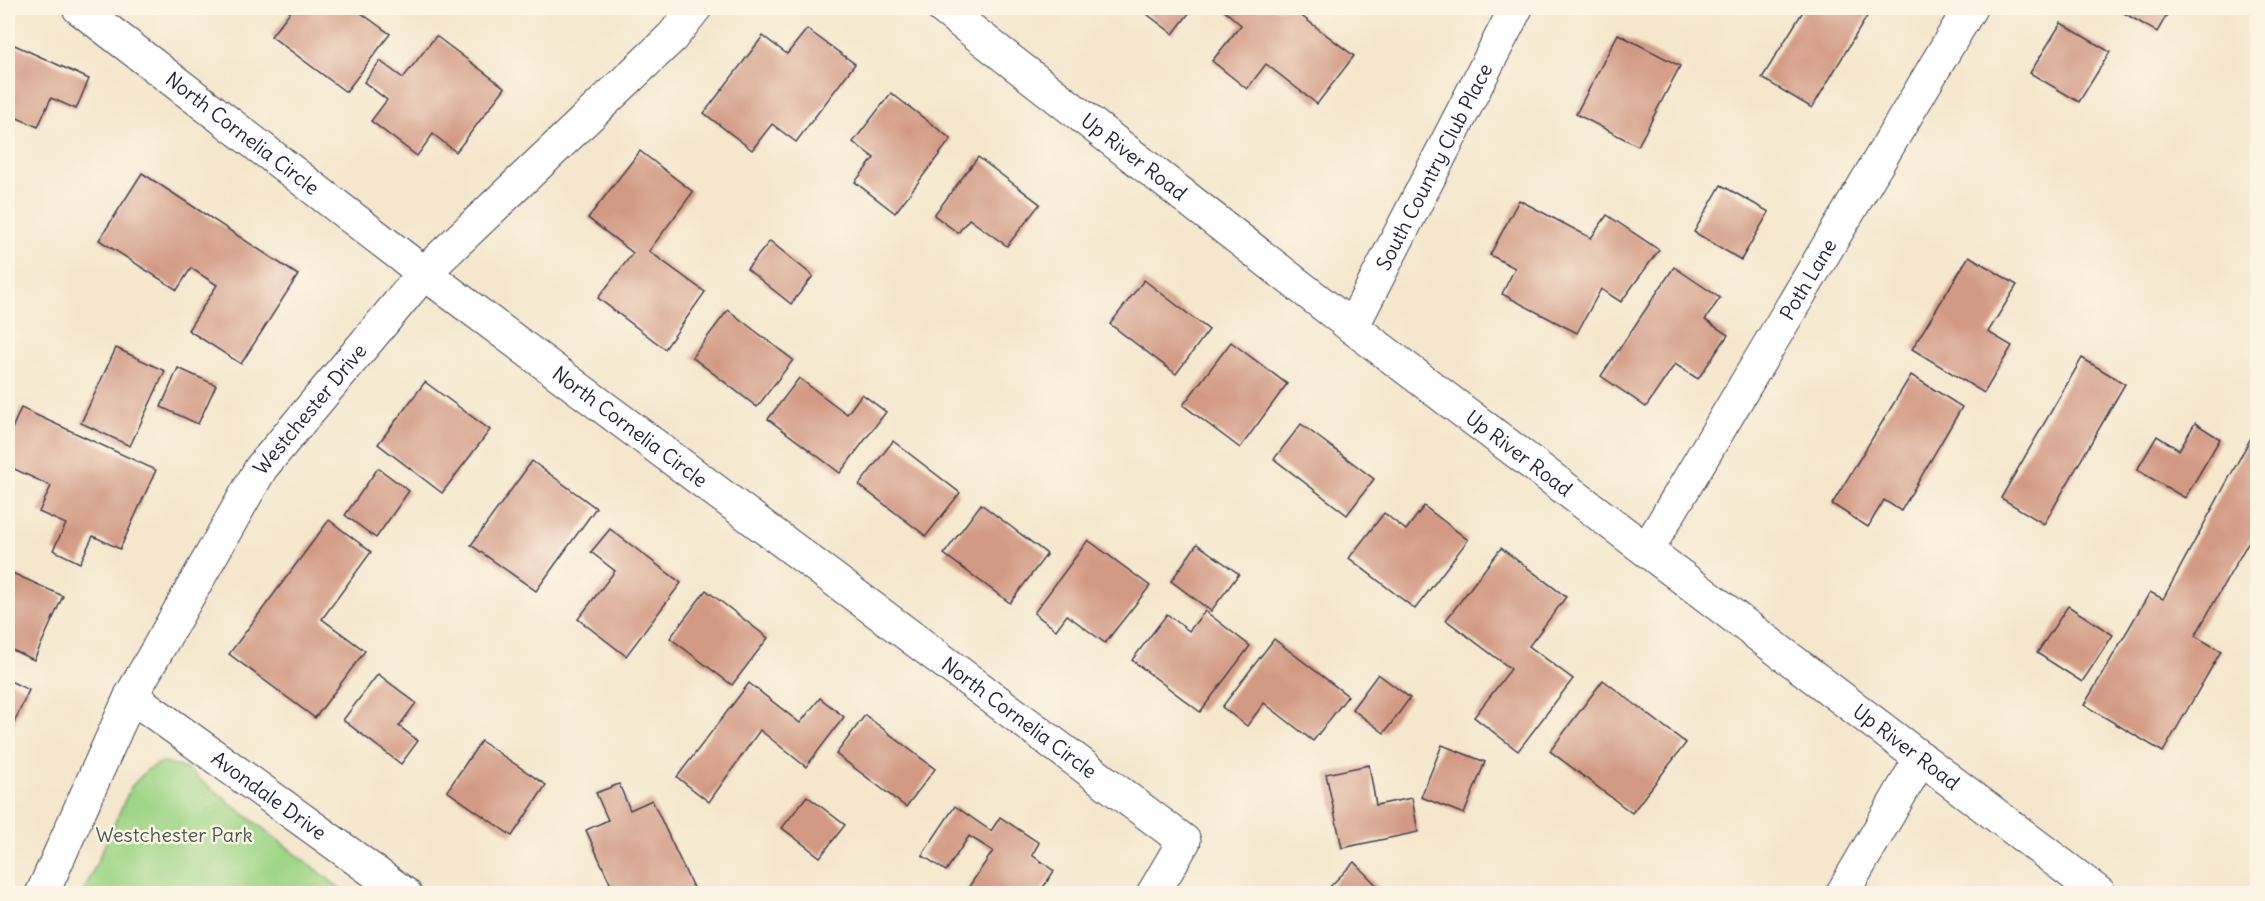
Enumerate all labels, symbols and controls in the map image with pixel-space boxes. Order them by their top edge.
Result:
street label: South Country Club Place [1370,59,1497,274]
street label: North Cornelia Circle [161,66,324,200]
street label: Up River Road [1076,107,1192,206]
street label: Poth Lane [1774,234,1842,324]
street label: Westchester Drive [248,338,372,480]
street label: North Cornelia Circle [548,360,713,492]
street label: Up River Road [1461,405,1578,502]
street label: North Cornelia Circle [937,651,1102,783]
street label: Up River Road [1848,698,1965,795]
street label: Avondale Drive [207,745,331,845]
park label: Westchester Park [95,822,253,847]

